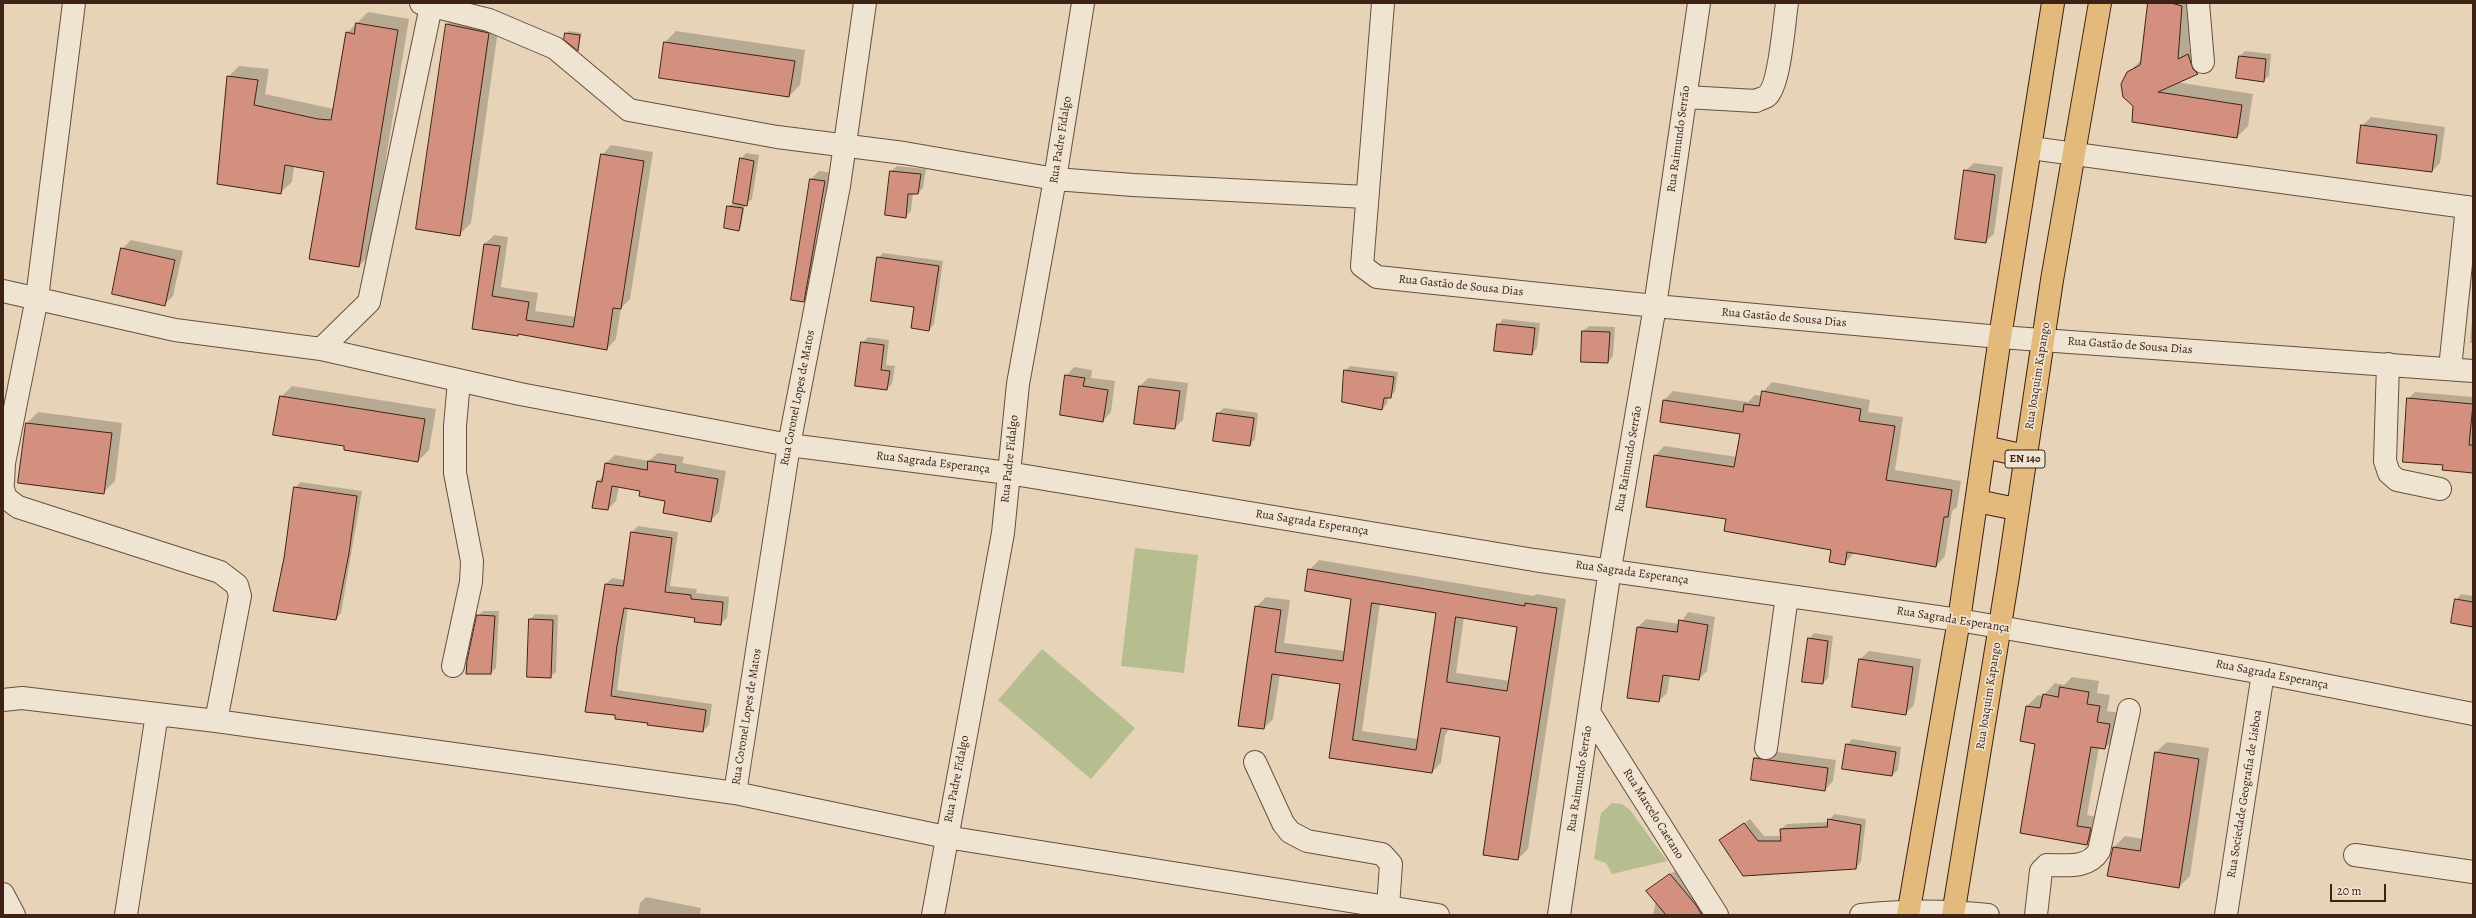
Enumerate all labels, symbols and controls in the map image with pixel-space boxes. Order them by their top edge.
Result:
street label: Rua Raimundo Serrão [1664,85,1694,193]
street label: Rua Padre Fidalgo [1047,95,1075,185]
street label: Rua Gastão de Sousa Dias [1398,272,1524,300]
street label: Rua Gastão de Sousa Dias [1721,305,1847,331]
street label: Rua Joaquim Kapango [2022,321,2054,431]
street label: Rua Coronel Lopes de Matos [778,329,818,467]
street label: Rua Gastão de Sousa Dias [2067,334,2193,358]
street label: Rua Raimundo Serrão [1613,405,1645,513]
street label: Rua Padre Fidalgo [998,414,1022,504]
street label: Rua Sagrada Esperança [875,449,991,477]
road number: EN 140 [2005,450,2045,468]
street label: Rua Sagrada Esperança [1254,507,1370,539]
street label: Rua Sagrada Esperança [1574,558,1690,588]
street label: Rua Sagrada Esperança [1895,604,2011,636]
street label: Rua Joaquim Kapango [1973,641,2005,751]
street label: Rua Coronel Lopes de Matos [729,648,765,786]
street label: Rua Sagrada Esperança [2214,657,2330,693]
street label: Rua Sociedade Geografia de Lisboa [2225,709,2265,879]
street label: Rua Raimundo Serrão [1564,725,1596,833]
street label: Rua Padre Fidalgo [942,734,972,824]
street label: Rua Marcelo Caetano [1619,766,1687,862]
scale bar [2332,876,2388,902]
text: 20 m [2337,883,2361,899]

